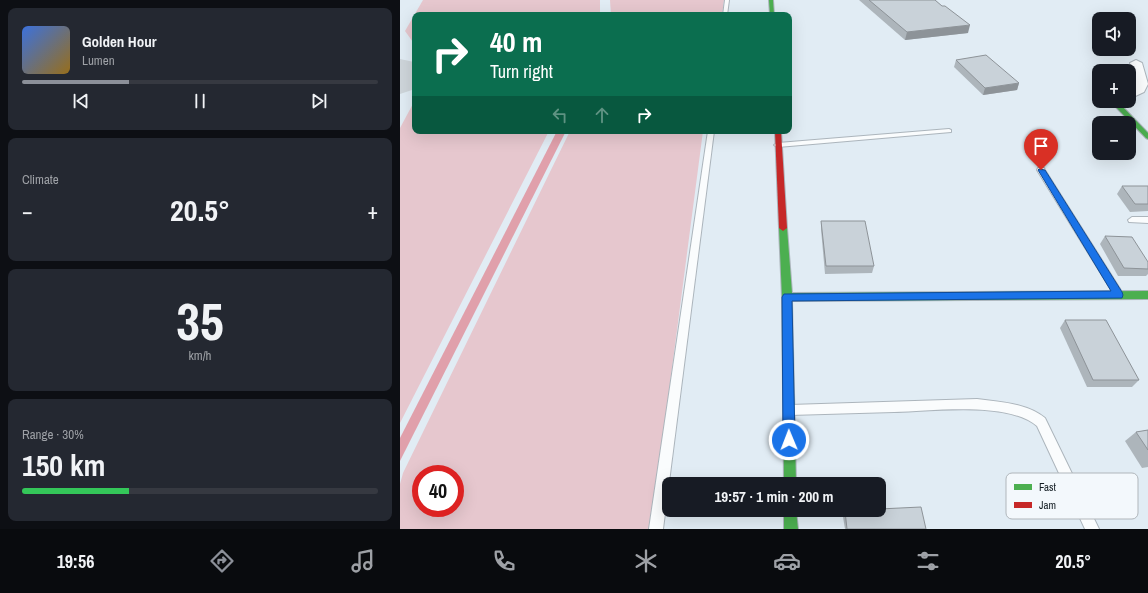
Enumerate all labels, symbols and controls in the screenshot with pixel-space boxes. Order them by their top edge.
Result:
map controls [1092,12,1136,160]
button: sound [1092,12,1136,56]
text: 40 m [490,23,542,61]
icon: right [424,28,476,80]
text: Golden Hour [82,31,157,52]
text: Lumen [82,52,115,69]
text: Turn right [490,59,553,84]
button: + [1092,64,1136,108]
icon: previous [70,90,92,112]
icon: pause [189,90,211,112]
icon: next [308,90,330,112]
icon: left [549,104,571,126]
icon: ahead [591,104,613,126]
icon: right [633,104,655,126]
button: − [1092,116,1136,160]
pin [1024,129,1058,170]
icon: arrive [1030,135,1052,157]
text: Climate [22,171,59,188]
text: 20.5° [170,190,230,230]
text: − [22,196,33,226]
text: + [367,196,378,226]
text: 35 [176,286,224,356]
text: km/h [188,347,212,364]
position arrow [768,419,810,461]
text: Range · 30% [22,426,84,443]
text: 150 km [22,445,105,485]
speed limit sign: 40 [412,465,464,517]
legend [1006,473,1138,519]
text: Fast [1039,480,1057,494]
text: 19:57 · 1 min · 200 m [715,486,833,507]
text: Jam [1039,498,1056,512]
icon: directions [208,547,236,575]
icon: music [349,547,377,575]
icon: phone [490,547,518,575]
icon: climate [632,547,660,575]
icon: car [773,547,801,575]
icon: filters [914,547,942,575]
text: 19:56 [57,549,94,574]
text: 20.5° [1055,549,1091,574]

